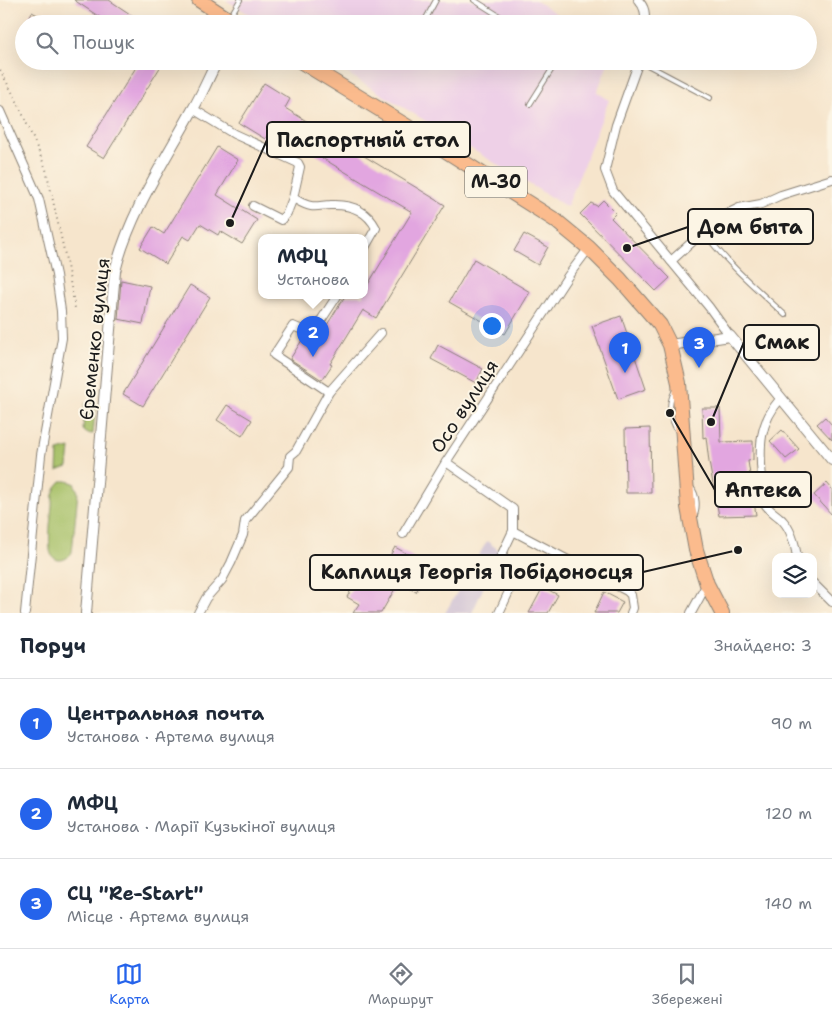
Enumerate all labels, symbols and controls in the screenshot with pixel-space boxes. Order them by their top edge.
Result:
search box [15,15,817,70]
icon: search [33,29,61,57]
text: Пошук [73,30,135,55]
callout: Паспортный стол [267,122,470,157]
text: Паспортный стол [277,127,459,153]
road number: М-30 [465,166,527,198]
callout: Дом быта [688,209,813,244]
text: Дом быта [697,214,803,240]
popup [258,234,368,299]
text: МФЦ [277,244,327,269]
street label: Єременко вулиця [74,257,115,421]
text: Установа [277,269,349,290]
your location [479,313,505,339]
pin: 2 [297,316,329,357]
callout: Смак [744,325,819,360]
pin: 3 [683,327,715,368]
text: Смак [755,329,810,355]
pin: 1 [609,332,641,373]
street label: Осо вулиця [425,355,504,458]
callout: Аптека [715,472,811,507]
text: Аптека [725,477,802,503]
map controls [772,553,817,598]
button: layers [772,553,817,598]
callout: Каплиця Георгія Побідоносця [310,555,643,590]
text: Каплиця Георгія Побідоносця [321,559,633,585]
text: Поруч [20,632,86,660]
text: Знайдено: 3 [714,635,812,656]
text: Центральная почта [67,701,264,726]
text: 1 [32,713,40,734]
text: 90 m [771,713,812,734]
text: Установа · Артема вулиця [67,726,275,747]
text: МФЦ [67,791,118,816]
text: 2 [30,803,42,824]
text: 120 m [765,803,812,824]
text: Установа · Марії Кузькіної вулиця [67,816,336,837]
text: СЦ "Re-Start" [67,881,203,906]
text: 3 [30,893,42,914]
text: 140 m [765,893,812,914]
text: Місце · Артема вулиця [67,906,249,927]
tab: Карта [109,960,149,1008]
tab: Маршрут [368,960,433,1008]
tab: Збережені [652,960,723,1008]

